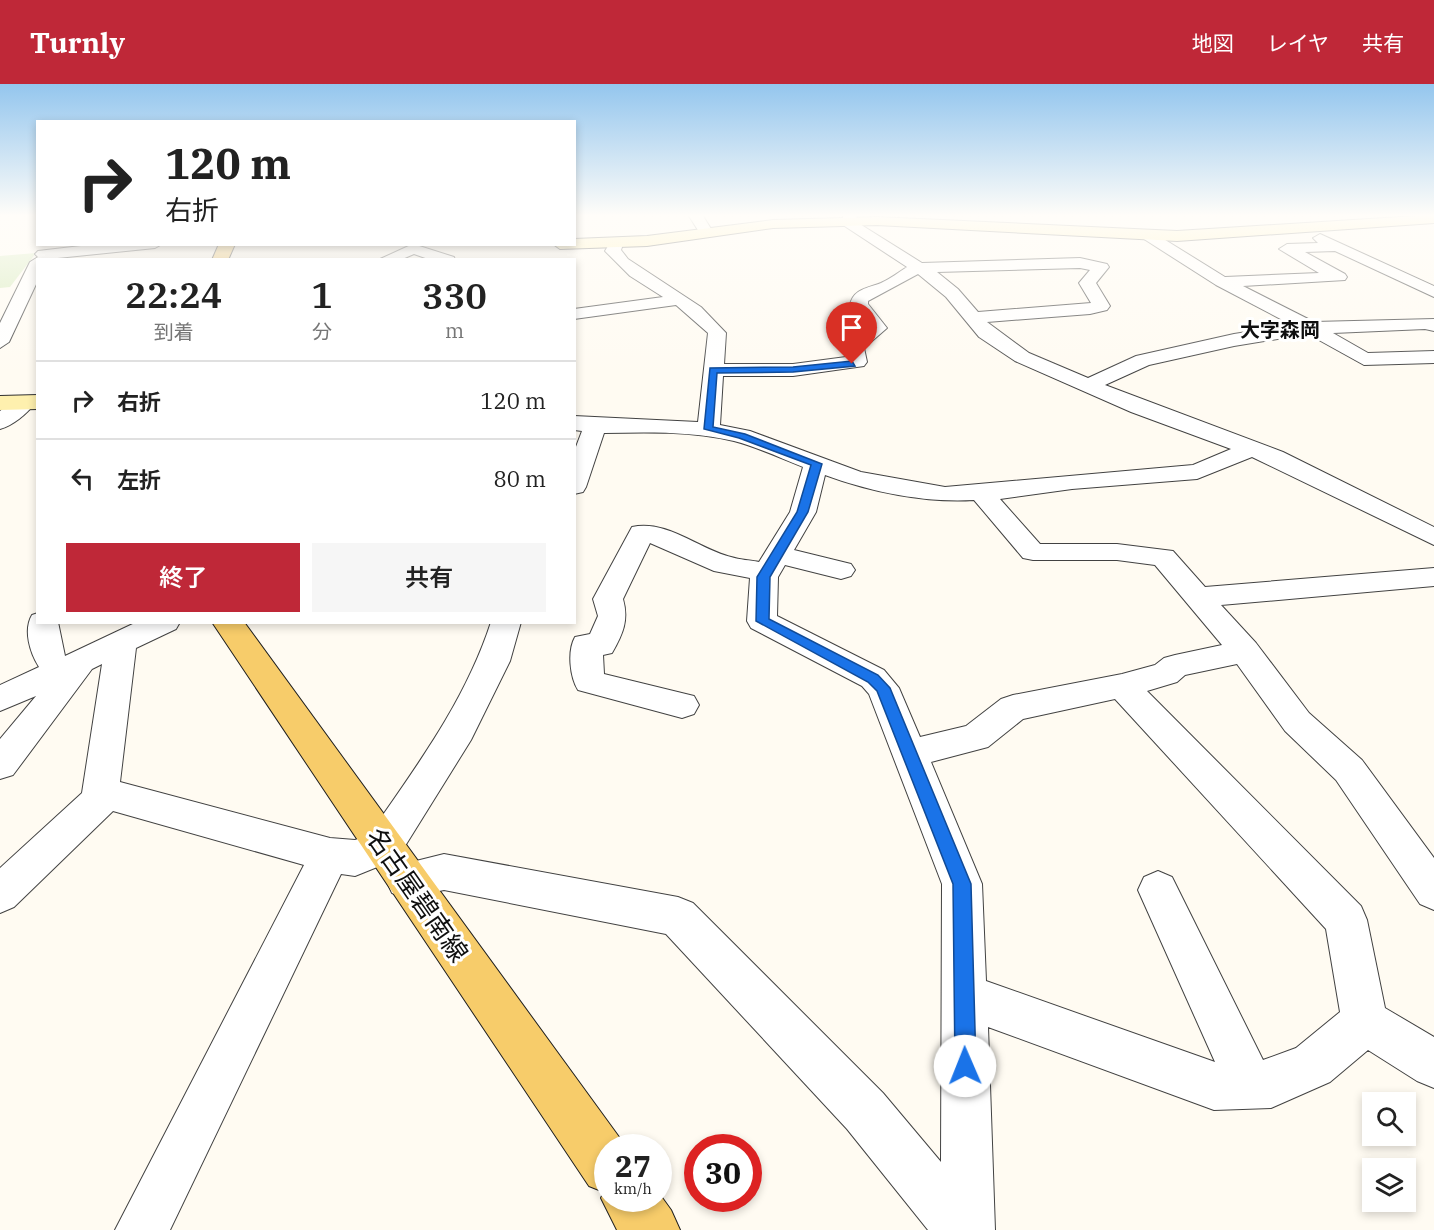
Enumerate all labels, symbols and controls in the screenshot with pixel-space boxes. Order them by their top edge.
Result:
text: Turnly [30,24,125,61]
text: 地図 [1192,29,1234,57]
text: レイヤ [1267,29,1329,57]
text: 共有 [1362,29,1404,57]
text: 120 m [165,136,291,191]
icon: right [66,144,144,222]
text: 右折 [165,192,219,227]
text: 22:24 [125,271,222,318]
text: 1 [311,271,333,318]
text: 330 [422,272,487,319]
pin [826,302,877,364]
icon: arrive [835,311,868,344]
district label: 大字森岡 [1240,316,1320,343]
text: m [445,317,464,344]
text: 到着 [154,318,194,345]
text: 分 [312,318,332,345]
icon: right [66,384,99,417]
text: 120 m [480,386,546,415]
text: 右折 [117,387,161,416]
icon: left [66,462,99,495]
text: 80 m [494,464,546,493]
text: 左折 [117,465,161,494]
button: 終了 [66,543,300,612]
button: 共有 [312,543,546,612]
street label: 名古屋碧南線 [359,821,476,968]
position arrow [933,1034,997,1098]
map controls [1362,1092,1416,1212]
button: search [1362,1092,1416,1146]
speed limit sign: 30 [684,1134,762,1212]
text: 27 [615,1146,651,1185]
button: layers [1362,1158,1416,1212]
text: km/h [614,1179,652,1198]

